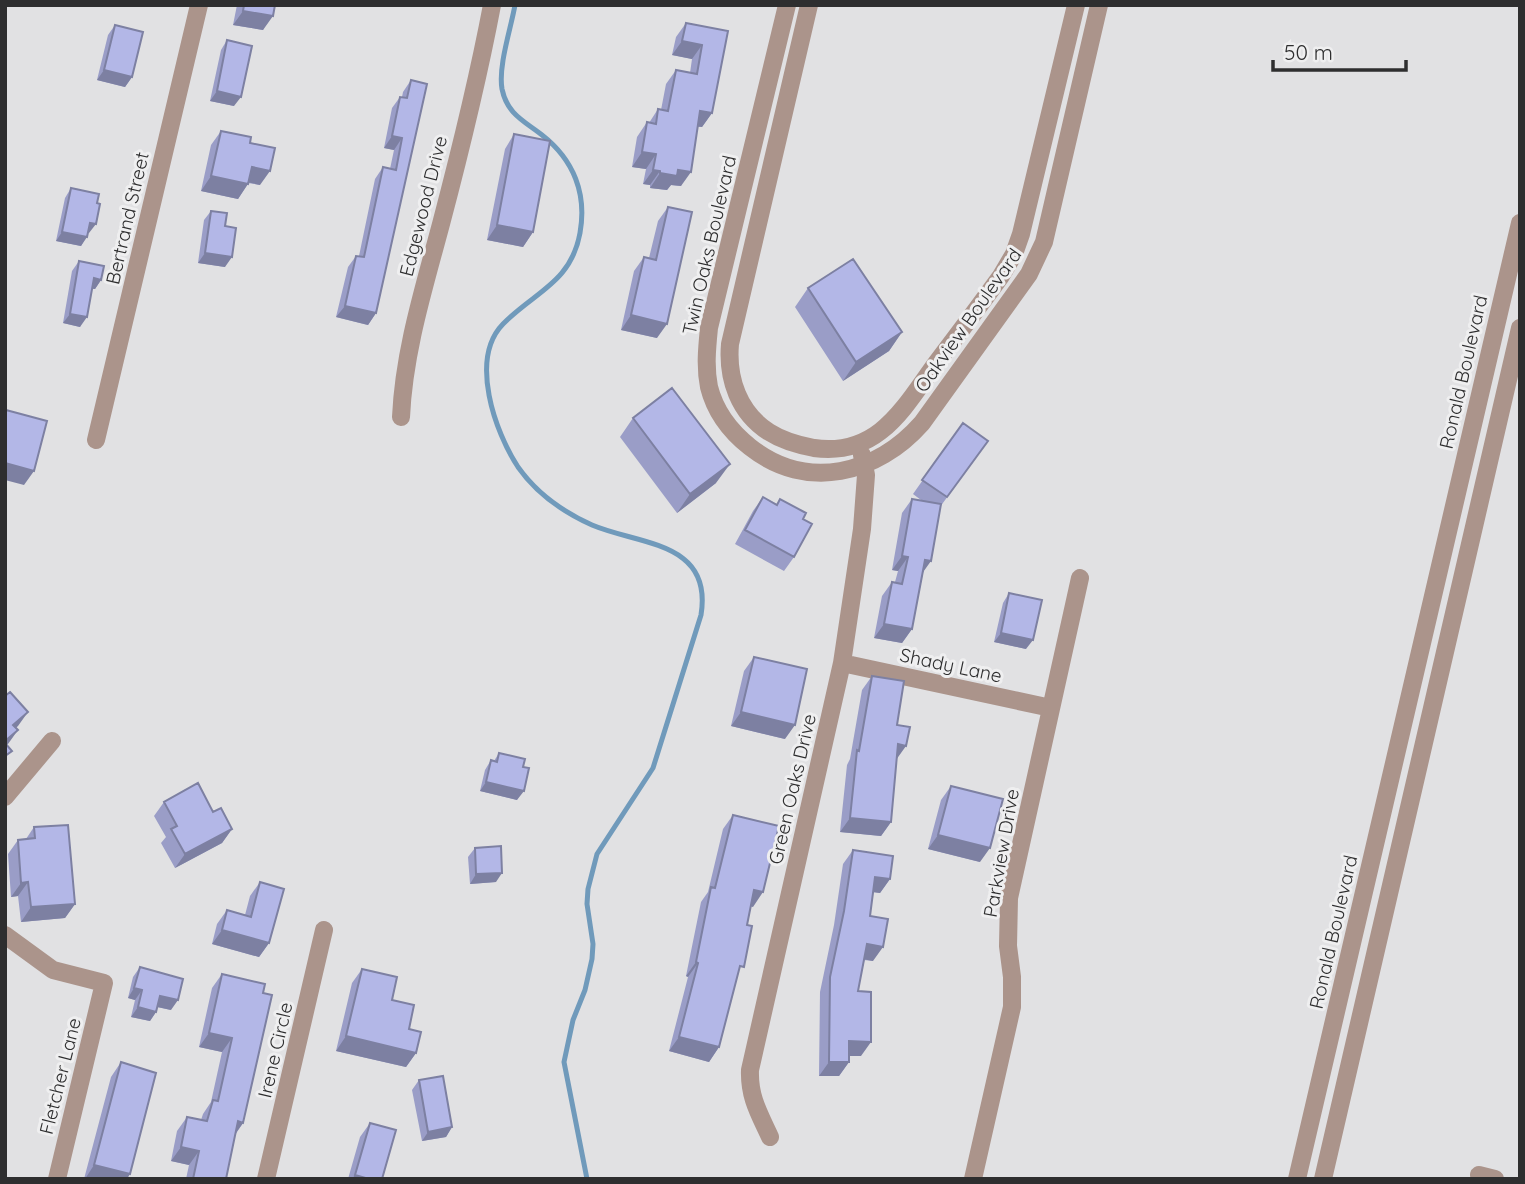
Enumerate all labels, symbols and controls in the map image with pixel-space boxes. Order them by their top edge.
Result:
scale bar [1273,28,1406,72]
text: 50 m [1284,39,1333,65]
street label: Edgewood Drive [394,133,452,279]
street label: Bertrand Street [100,150,154,286]
street label: Twin Oaks Boulevard [677,153,741,337]
street label: Oakview Boulevard [909,244,1027,396]
street label: Ronald Boulevard [1434,293,1492,451]
street label: Shady Lane [898,642,1004,688]
street label: Green Oaks Drive [763,711,821,867]
street label: Parkview Drive [978,787,1024,919]
street label: Ronald Boulevard [1304,853,1362,1011]
street label: Irene Circle [252,1000,298,1100]
street label: Fletcher Lane [34,1015,86,1137]

